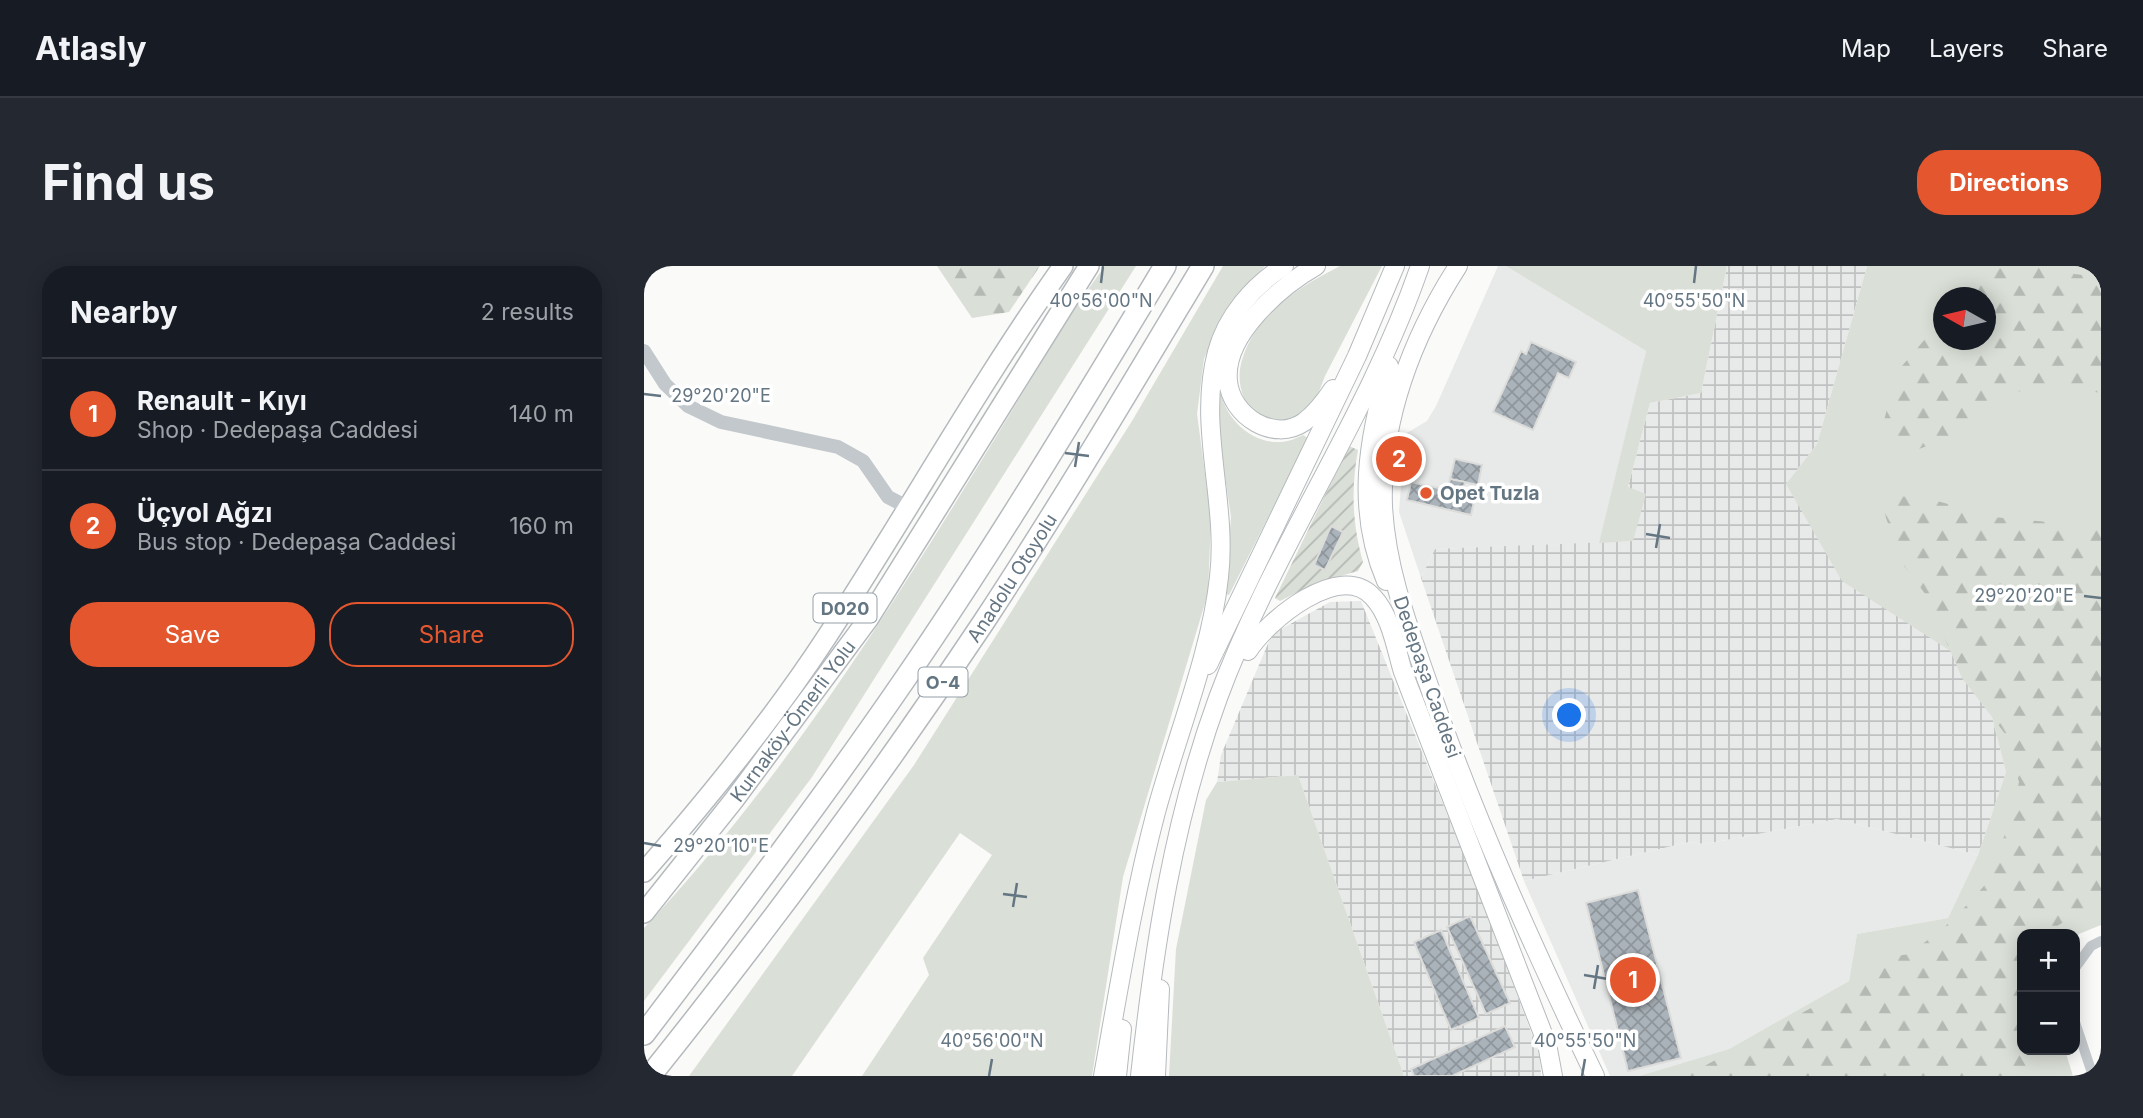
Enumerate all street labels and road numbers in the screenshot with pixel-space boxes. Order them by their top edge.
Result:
street label: Anadolu Otoyolu [962,509,1062,647]
street label: Dedepaşa Caddesi [1389,593,1465,761]
road number: D020 [814,594,876,622]
street label: Kurnaköy-Ömerli Yolu [725,636,860,806]
road number: O-4 [918,668,968,696]

